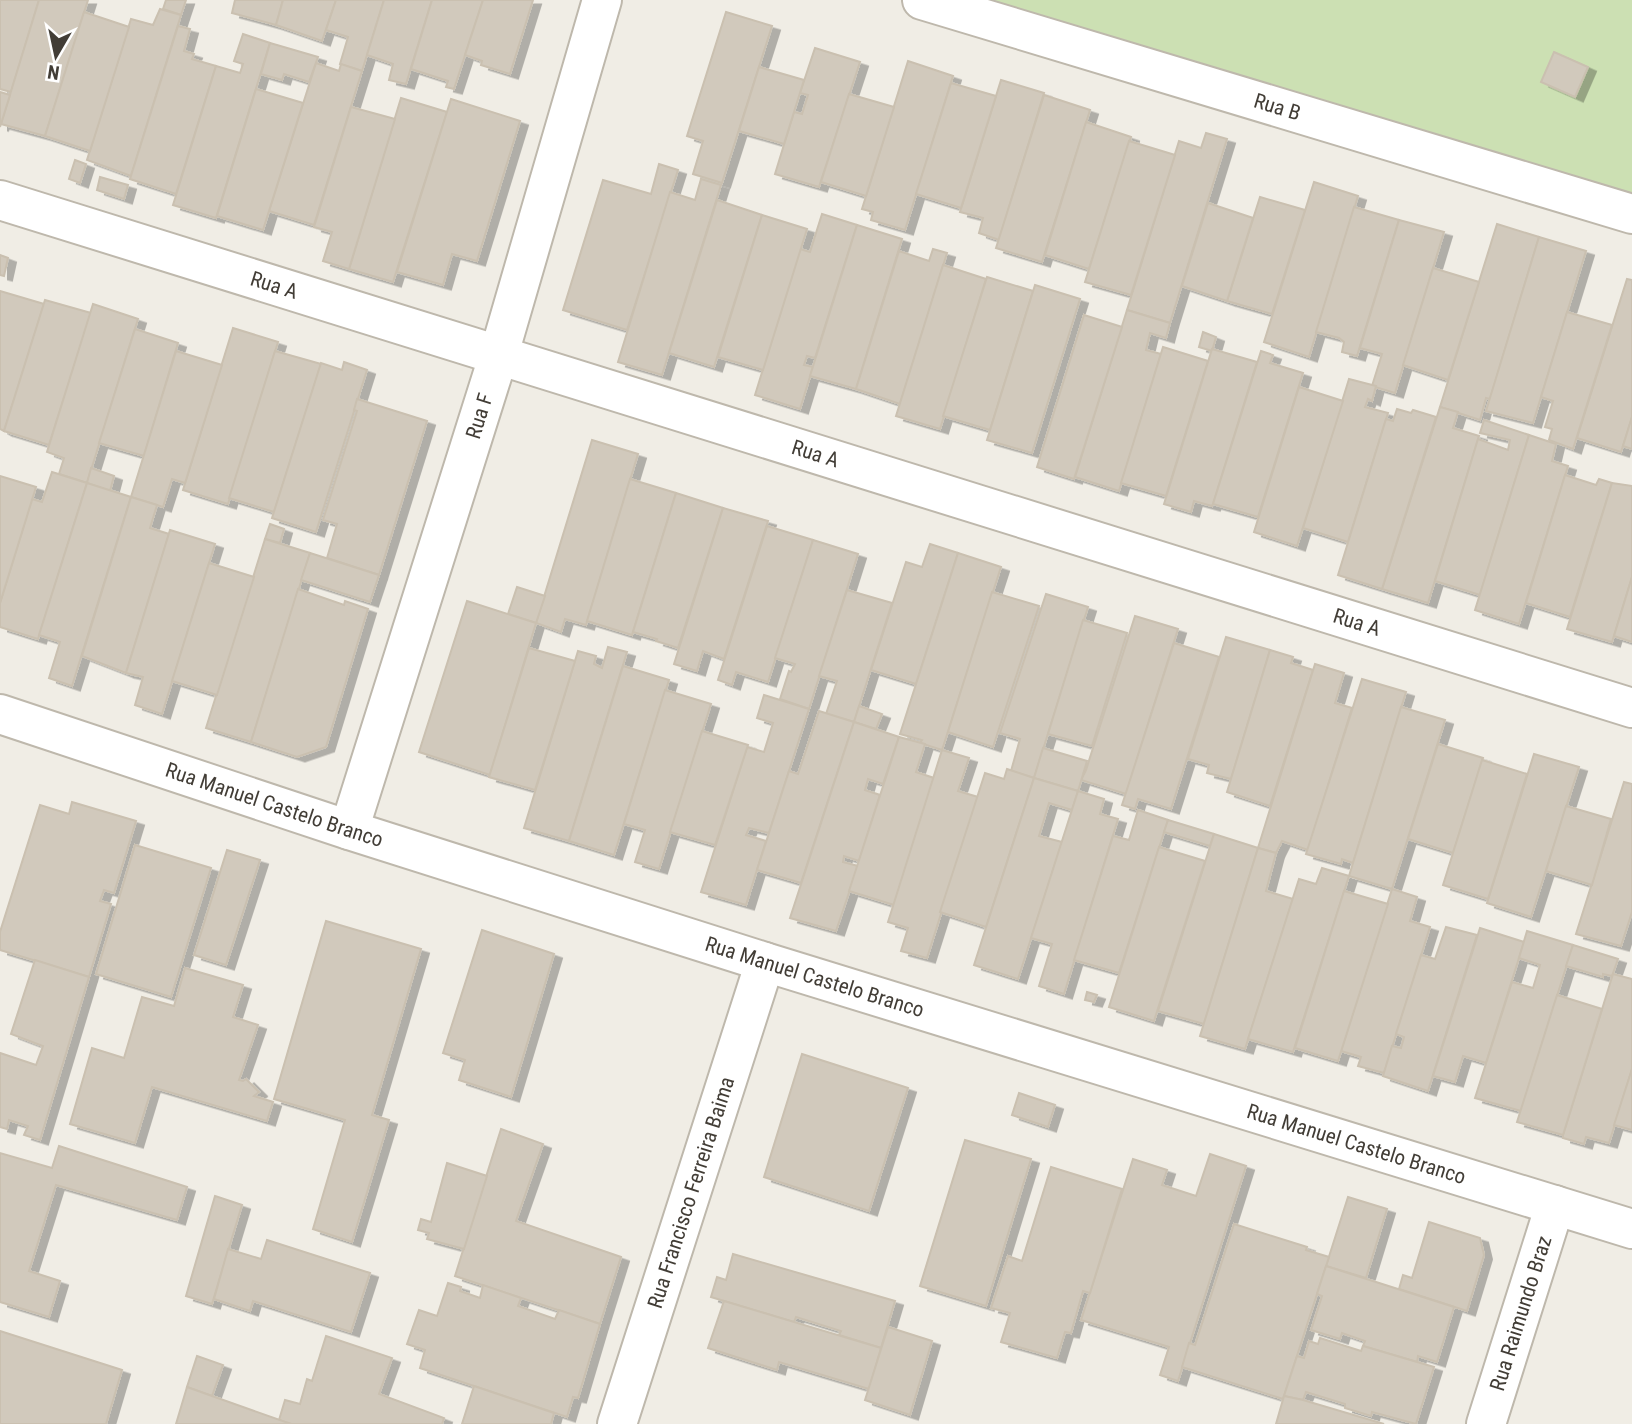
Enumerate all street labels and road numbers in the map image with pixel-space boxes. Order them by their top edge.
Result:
street label: Rua B [1251,89,1304,125]
street label: Rua A [247,267,301,304]
street label: Rua F [461,390,498,442]
street label: Rua A [789,435,842,472]
street label: Rua A [1330,604,1383,641]
street label: Rua Manuel Castelo Branco [162,758,386,852]
street label: Rua Manuel Castelo Branco [702,932,927,1022]
street label: Rua Francisco Ferreira Baima [643,1074,739,1311]
street label: Rua Manuel Castelo Branco [1244,1099,1469,1189]
street label: Rua Raimundo Braz [1485,1233,1556,1394]

